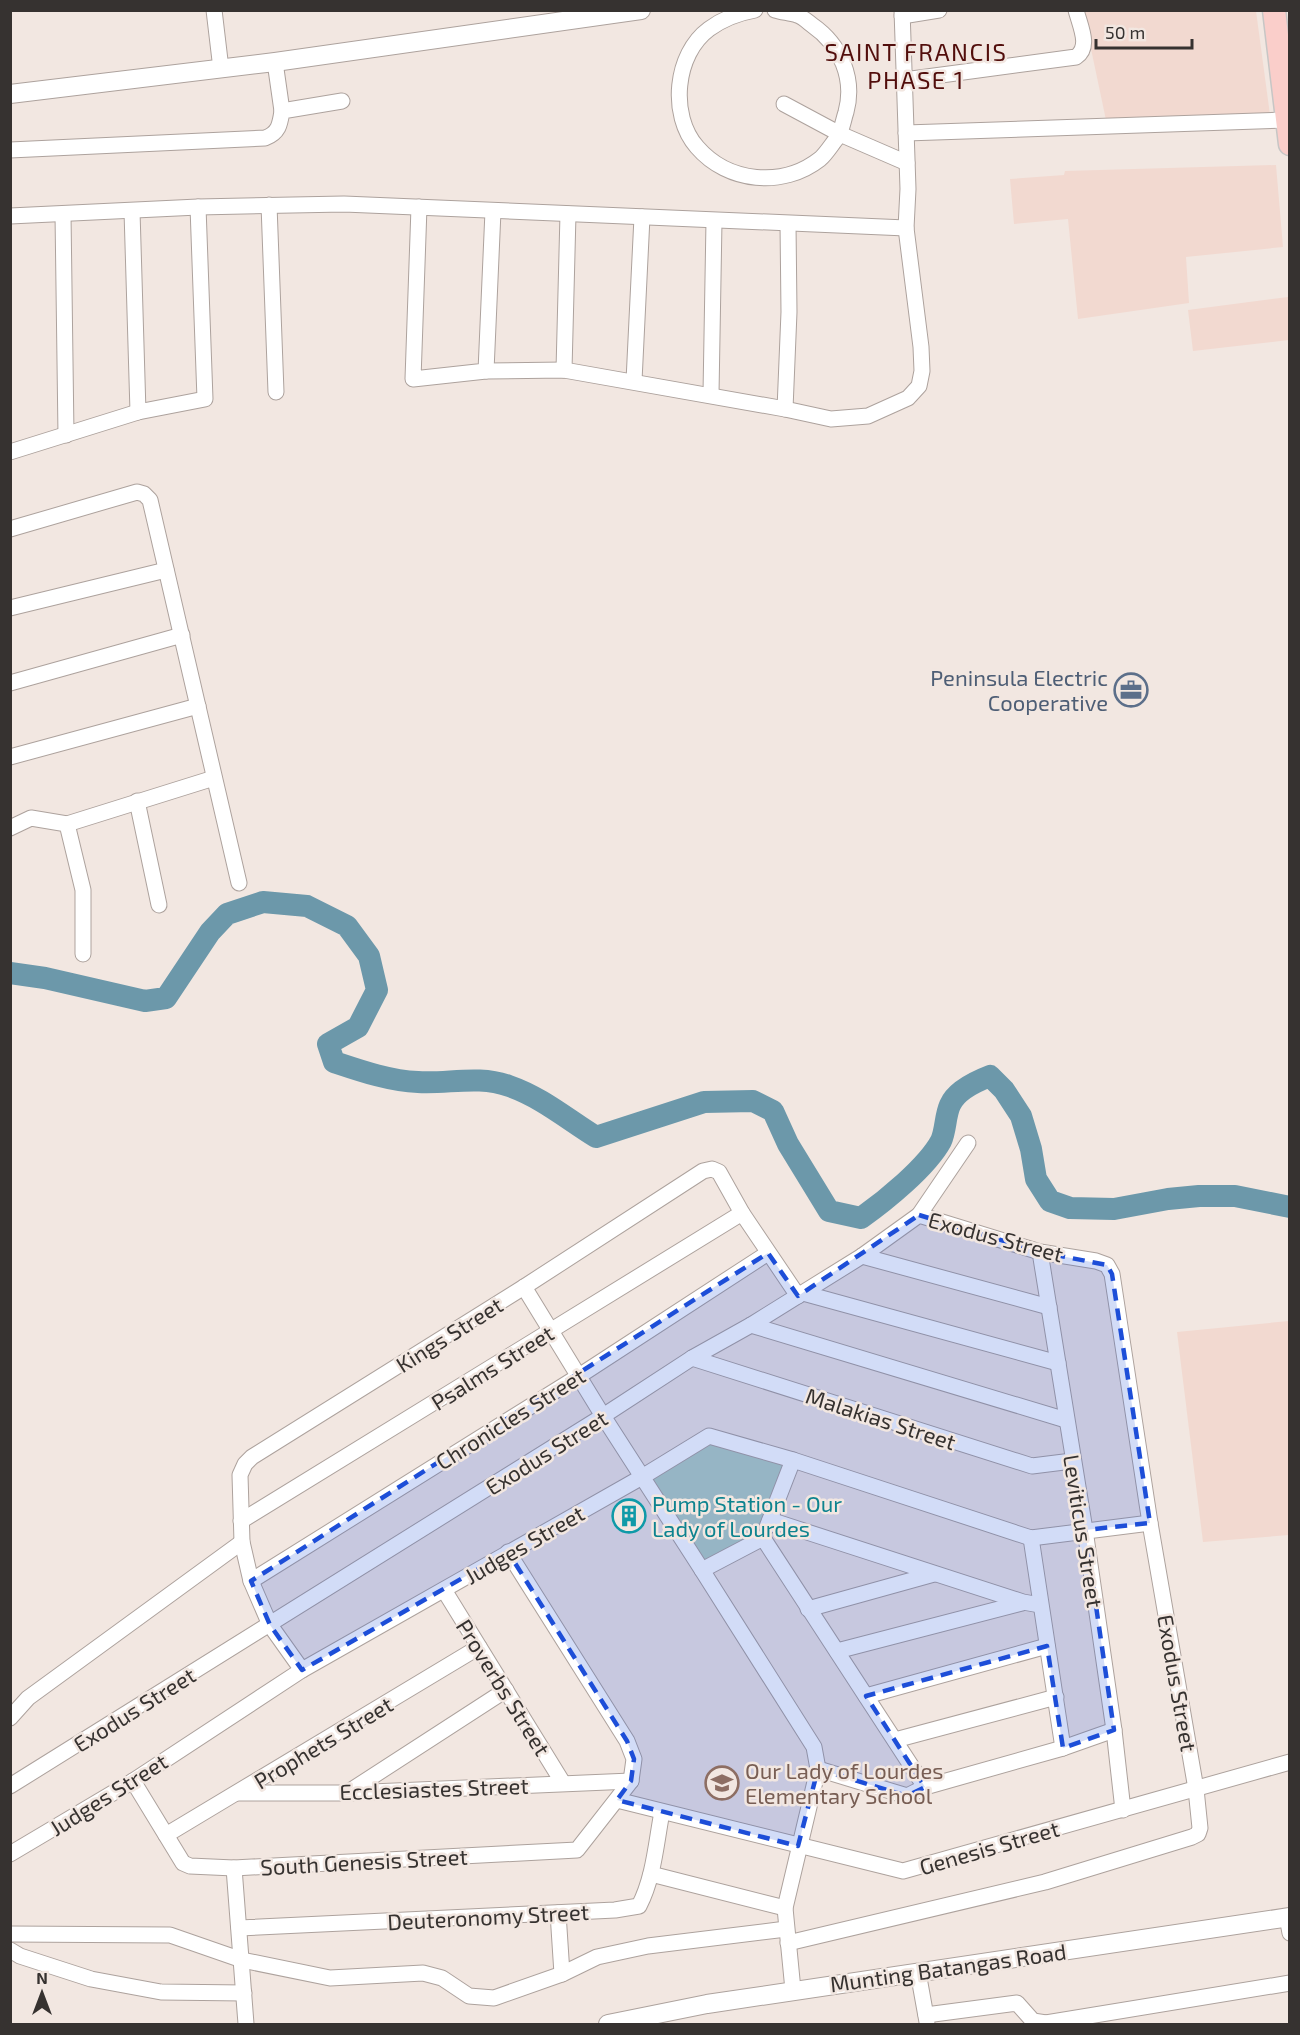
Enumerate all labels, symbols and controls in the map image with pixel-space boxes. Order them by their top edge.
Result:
scale bar [1096,12,1192,50]
text: 50 m [1105,21,1145,43]
district label: SAINT FRANCIS PHASE 1 [825,37,1007,94]
place label: Peninsula Electric Cooperative [930,664,1108,715]
office icon: Peninsula Electric Cooperative [1113,672,1149,708]
street label: Exodus Street [926,1206,1066,1266]
street label: Kings Street [391,1291,507,1377]
street label: Psalms Street [426,1319,558,1415]
street label: Chronicles Street [431,1362,589,1474]
street label: Malakias Street [803,1382,959,1454]
street label: Exodus Street [480,1404,612,1500]
street label: Leviticus Street [1059,1453,1109,1609]
place label: Pump Station - Our Lady of Lourdes [652,1490,842,1541]
building icon: Pump Station - Our Lady of Lourdes [611,1498,647,1534]
street label: Judges Street [460,1499,588,1589]
street label: Exodus Street [1153,1613,1203,1753]
street label: Proverbs Street [452,1614,556,1760]
street label: Exodus Street [68,1661,200,1757]
street label: Prophets Street [249,1690,397,1794]
street label: Judges Street [44,1748,172,1840]
place label: Our Lady of Lourdes Elementary School [745,1757,943,1808]
school or university icon: Our Lady of Lourdes Elementary School [704,1765,740,1801]
street label: Ecclesiastes Street [339,1772,529,1804]
street label: Genesis Street [916,1815,1062,1879]
street label: South Genesis Street [260,1843,468,1879]
street label: Deuteronomy Street [386,1898,590,1934]
street label: Munting Batangas Road [828,1938,1068,1996]
north arrow [12,1963,72,2023]
text: N [36,1968,48,1987]

